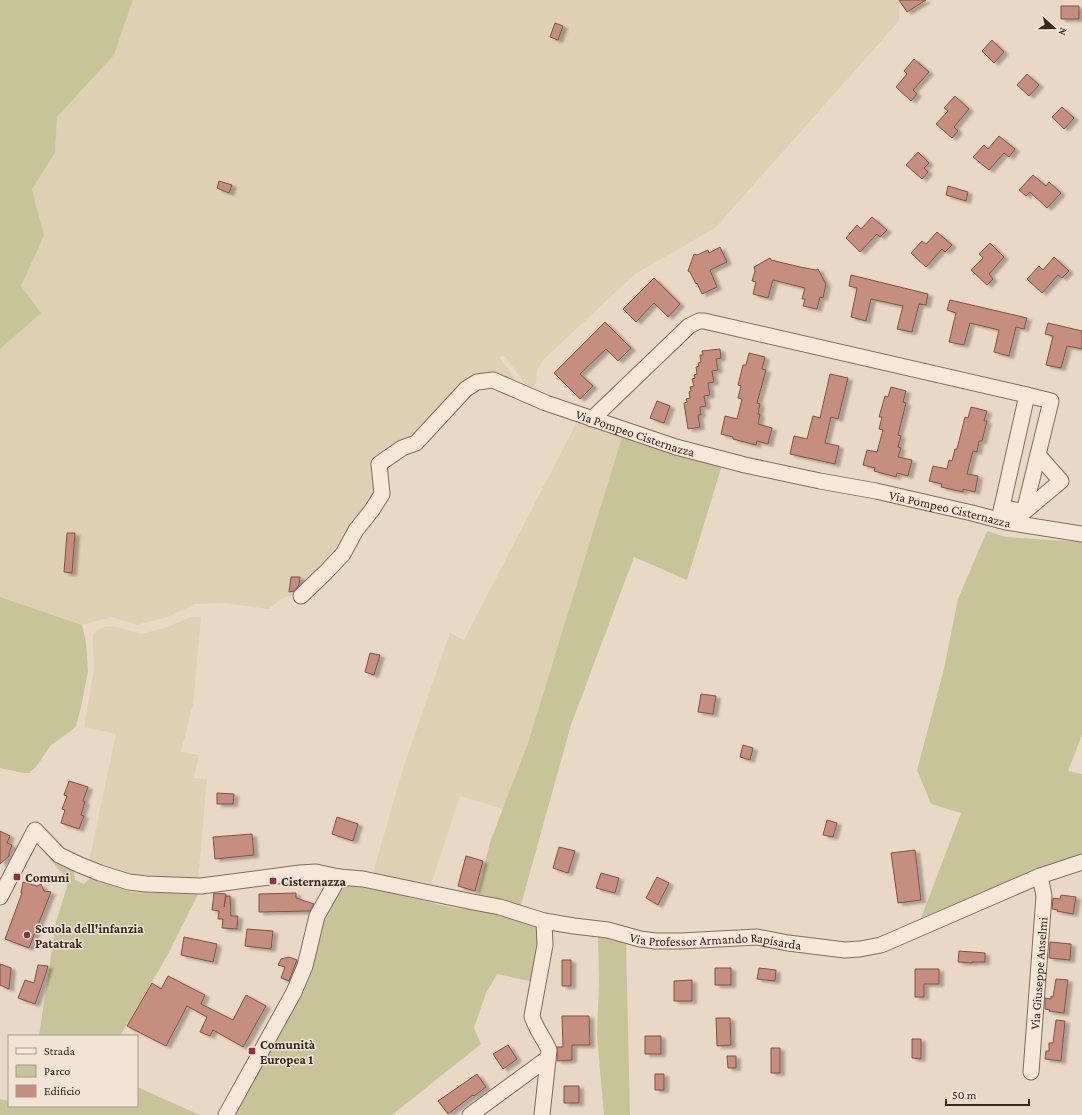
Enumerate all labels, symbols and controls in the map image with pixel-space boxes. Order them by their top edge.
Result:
north arrow [1034,8,1074,48]
text: N [1056,26,1070,38]
street label: Via Pompeo Cisternazza [574,407,696,460]
street label: Via Pompeo Cisternazza [888,487,1012,531]
place label: Comuni [25,870,69,885]
marker: Comuni [12,872,22,882]
place label: Cisternazza [281,874,346,889]
marker: Cisternazza [268,876,278,886]
street label: Via Giuseppe Anselmi [1027,916,1050,1030]
place label: Scuola dell'infanzia Patatrak [35,921,144,951]
street label: Via Professor Armando Rapisarda [628,929,802,953]
marker: Scuola dell'infanzia Patatrak [22,930,32,940]
legend [8,1035,138,1107]
place label: Comunità Europea 1 [260,1037,316,1067]
text: Strada [44,1044,75,1058]
marker: Comunità Europea 1 [247,1046,257,1056]
text: Parco [44,1064,70,1078]
scale bar [946,1081,1029,1107]
text: Edificio [44,1084,81,1098]
text: 50 m [952,1088,977,1102]

